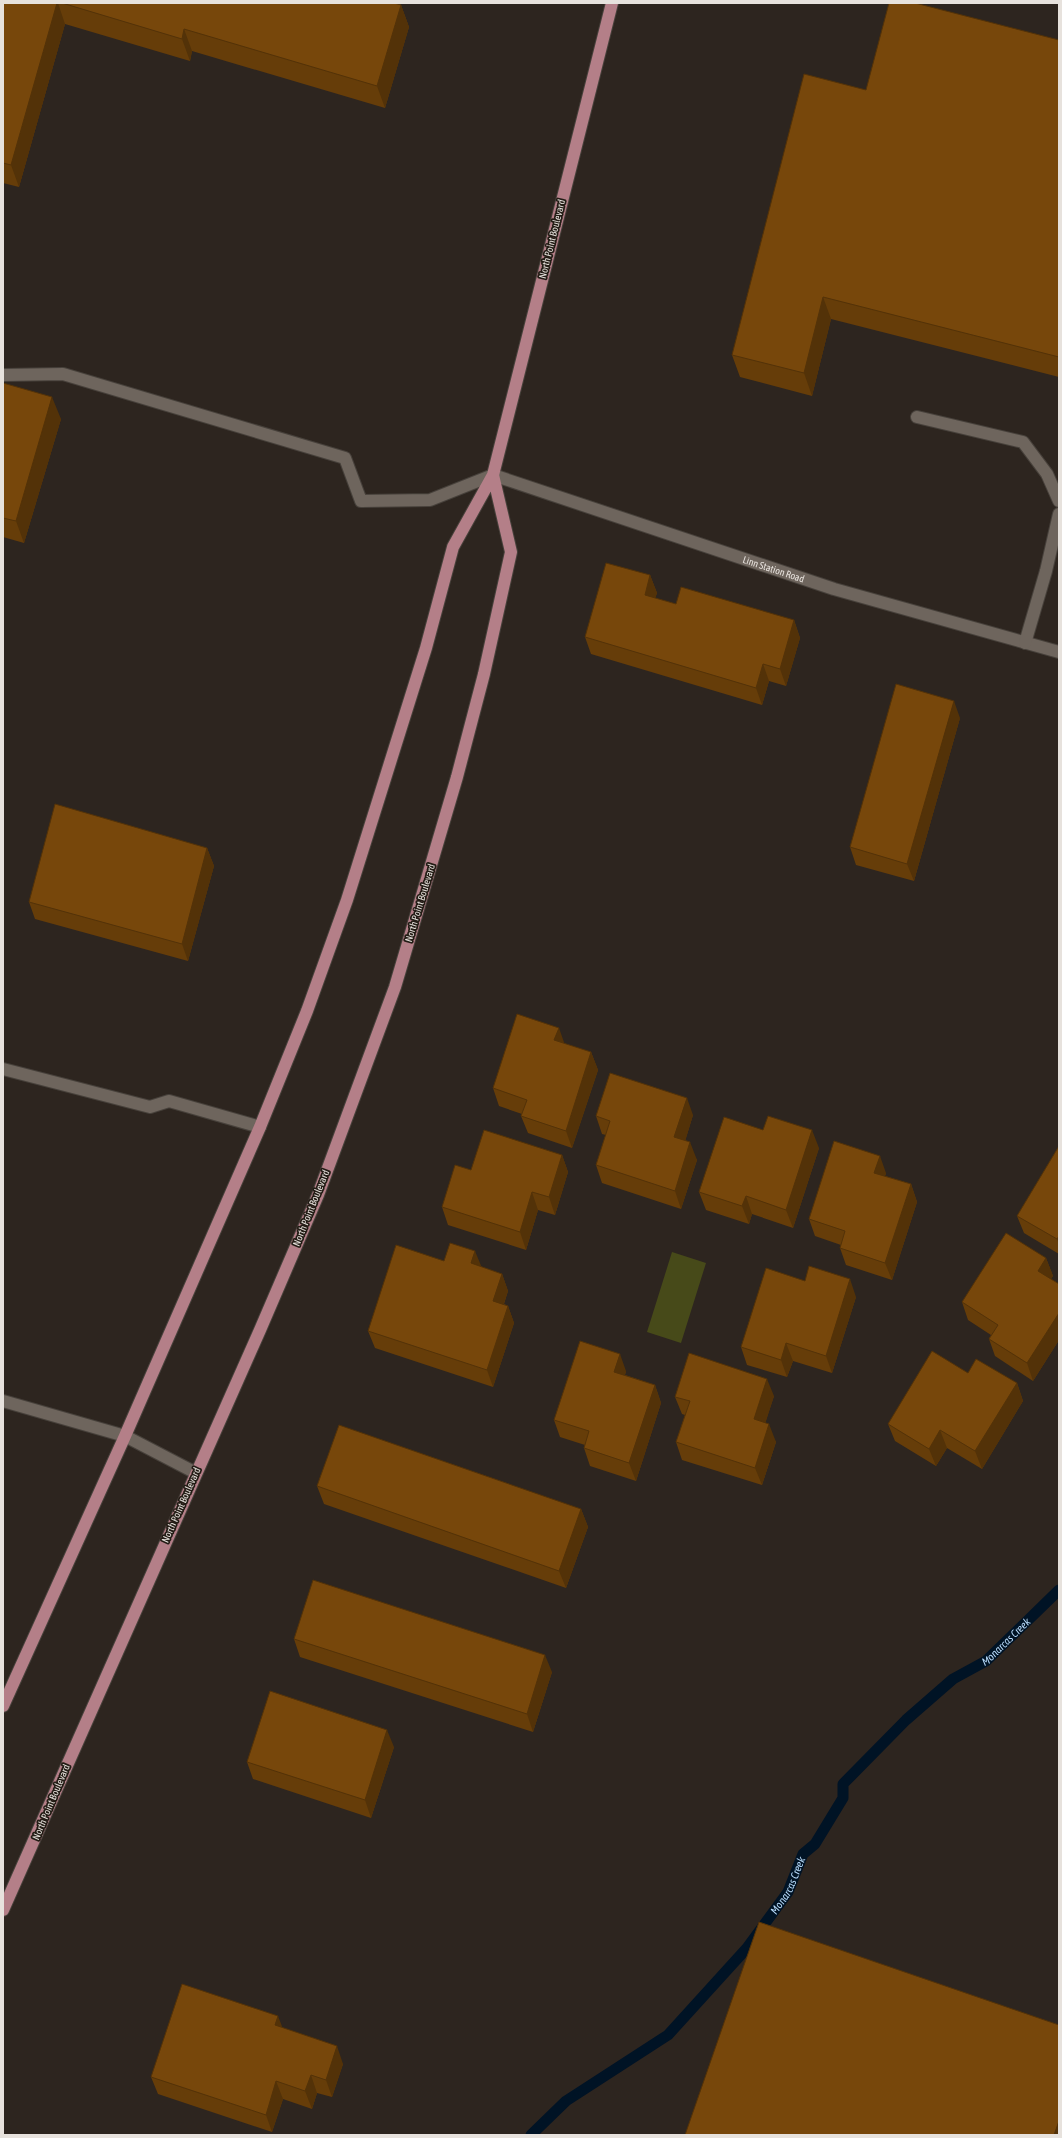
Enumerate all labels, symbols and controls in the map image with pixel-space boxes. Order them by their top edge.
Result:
street label: North Point Boulevard [537,198,567,280]
street label: Linn Station Road [742,553,806,584]
street label: North Point Boulevard [403,862,437,943]
street label: North Point Boulevard [291,1168,331,1248]
street label: North Point Boulevard [159,1465,203,1544]
water label: Monarcas Creek [980,1615,1033,1668]
street label: North Point Boulevard [30,1762,72,1841]
water label: Monarcas Creek [768,1855,807,1916]

